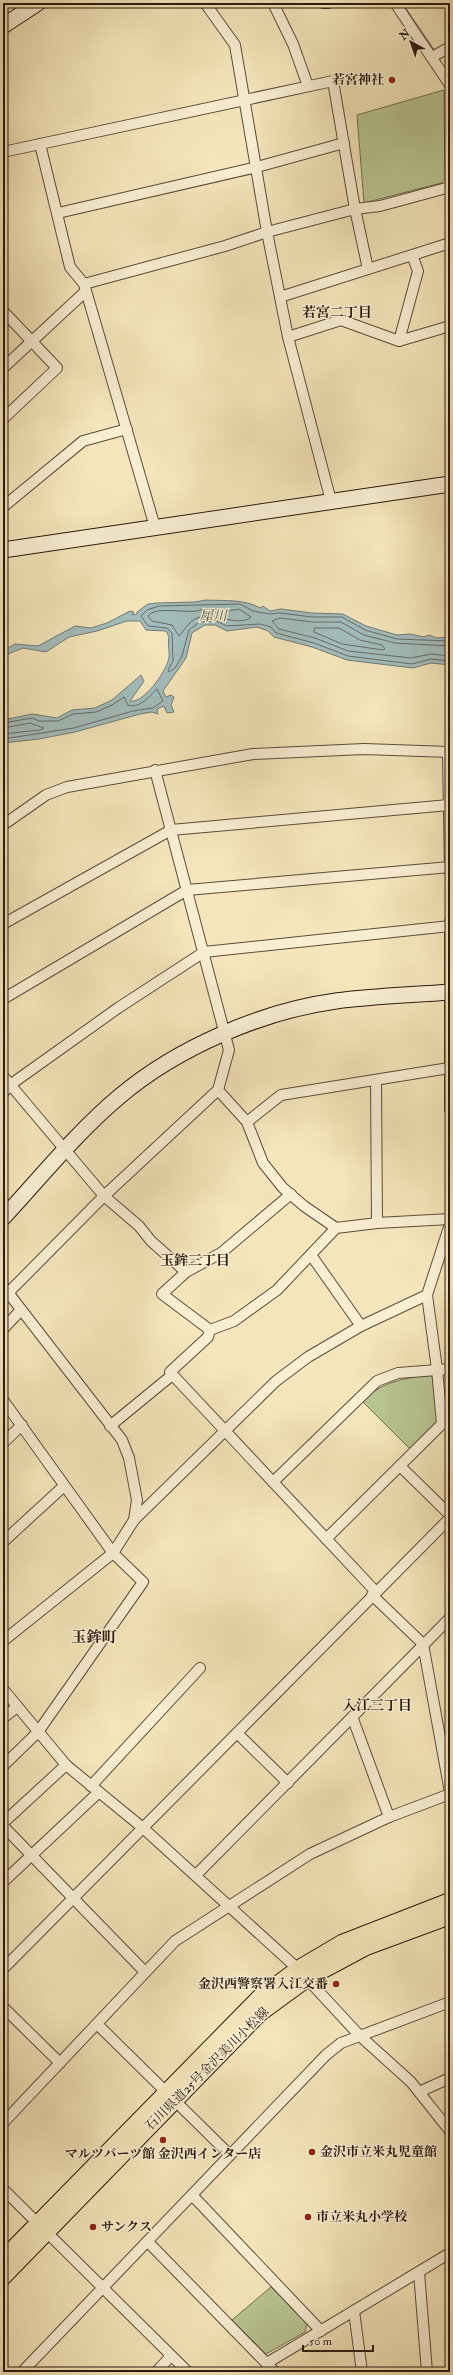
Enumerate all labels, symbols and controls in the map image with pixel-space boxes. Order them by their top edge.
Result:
north arrow [391,22,431,62]
text: N [396,26,414,44]
place label: 若宮神社 [332,72,384,88]
marker: 若宮神社 [387,75,397,85]
district label: 若宮二丁目 [302,304,372,321]
water label: 犀川 [199,607,229,625]
district label: 玉鉾三丁目 [160,1252,230,1269]
district label: 玉鉾町 [71,1628,117,1647]
district label: 入江三丁目 [342,1697,412,1714]
place label: 金沢西警察署入江交番 [198,1976,328,1992]
marker: 金沢西警察署入江交番 [331,1979,341,1989]
street label: 石川県道25号金沢美川小松線 [142,2004,272,2134]
marker: マルツパーツ館 金沢西インター店 [158,2135,168,2145]
place label: 金沢市立米丸児童館 [320,2144,437,2160]
place label: マルツパーツ館 金沢西インター店 [65,2146,261,2162]
marker: 金沢市立米丸児童館 [307,2147,317,2157]
place label: 市立米丸小学校 [316,2209,408,2225]
marker: 市立米丸小学校 [303,2212,313,2222]
place label: サンクス [101,2219,152,2235]
marker: サンクス [88,2222,98,2232]
scale bar [303,2327,373,2353]
text: 50 m [309,2334,333,2349]

